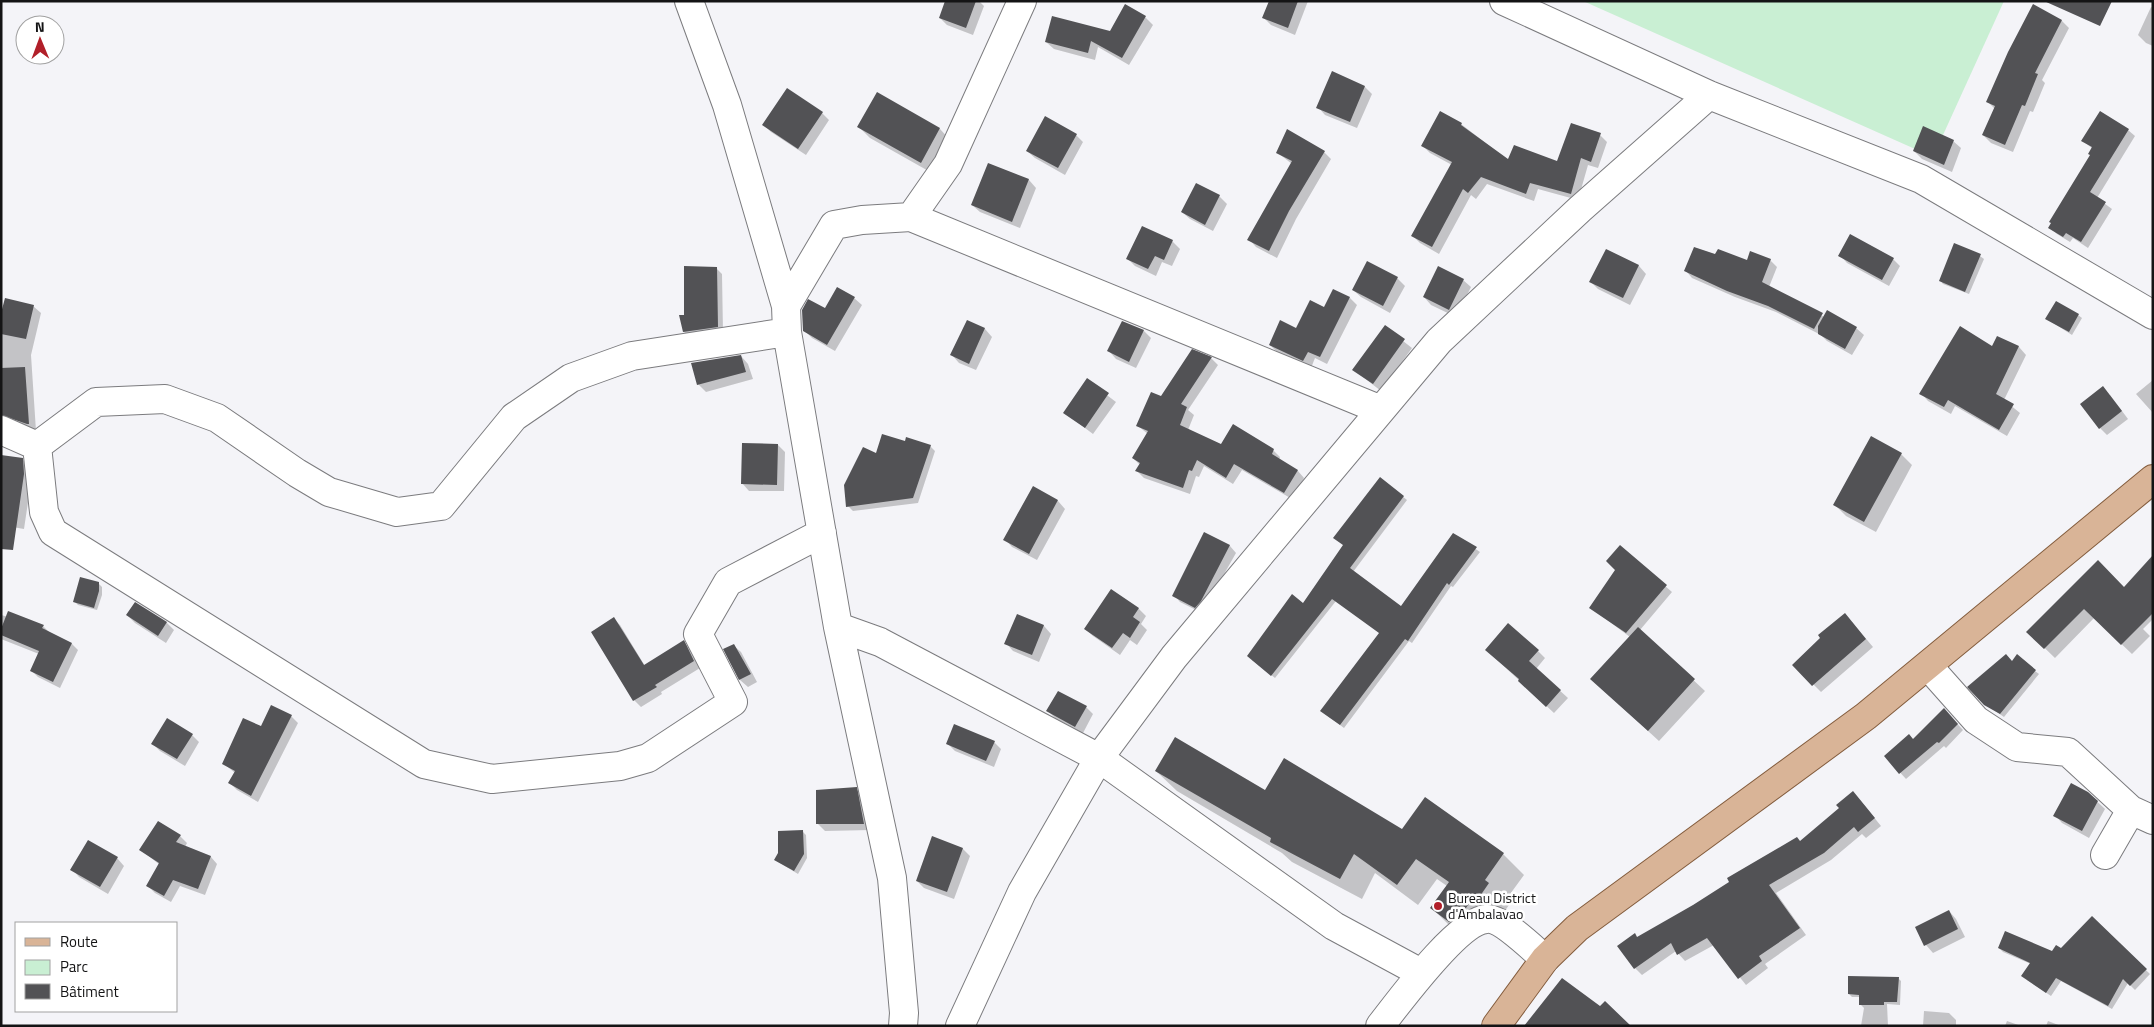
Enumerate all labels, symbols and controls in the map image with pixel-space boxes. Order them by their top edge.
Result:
north arrow [15,15,65,65]
text: N [35,16,45,37]
place label: Bureau District d'Ambalavao [1448,887,1536,924]
marker: Bureau District d'Ambalavao [1432,900,1444,912]
legend [15,922,178,1012]
text: Route [60,930,98,953]
text: Parc [60,955,88,978]
text: Bâtiment [60,980,119,1003]

